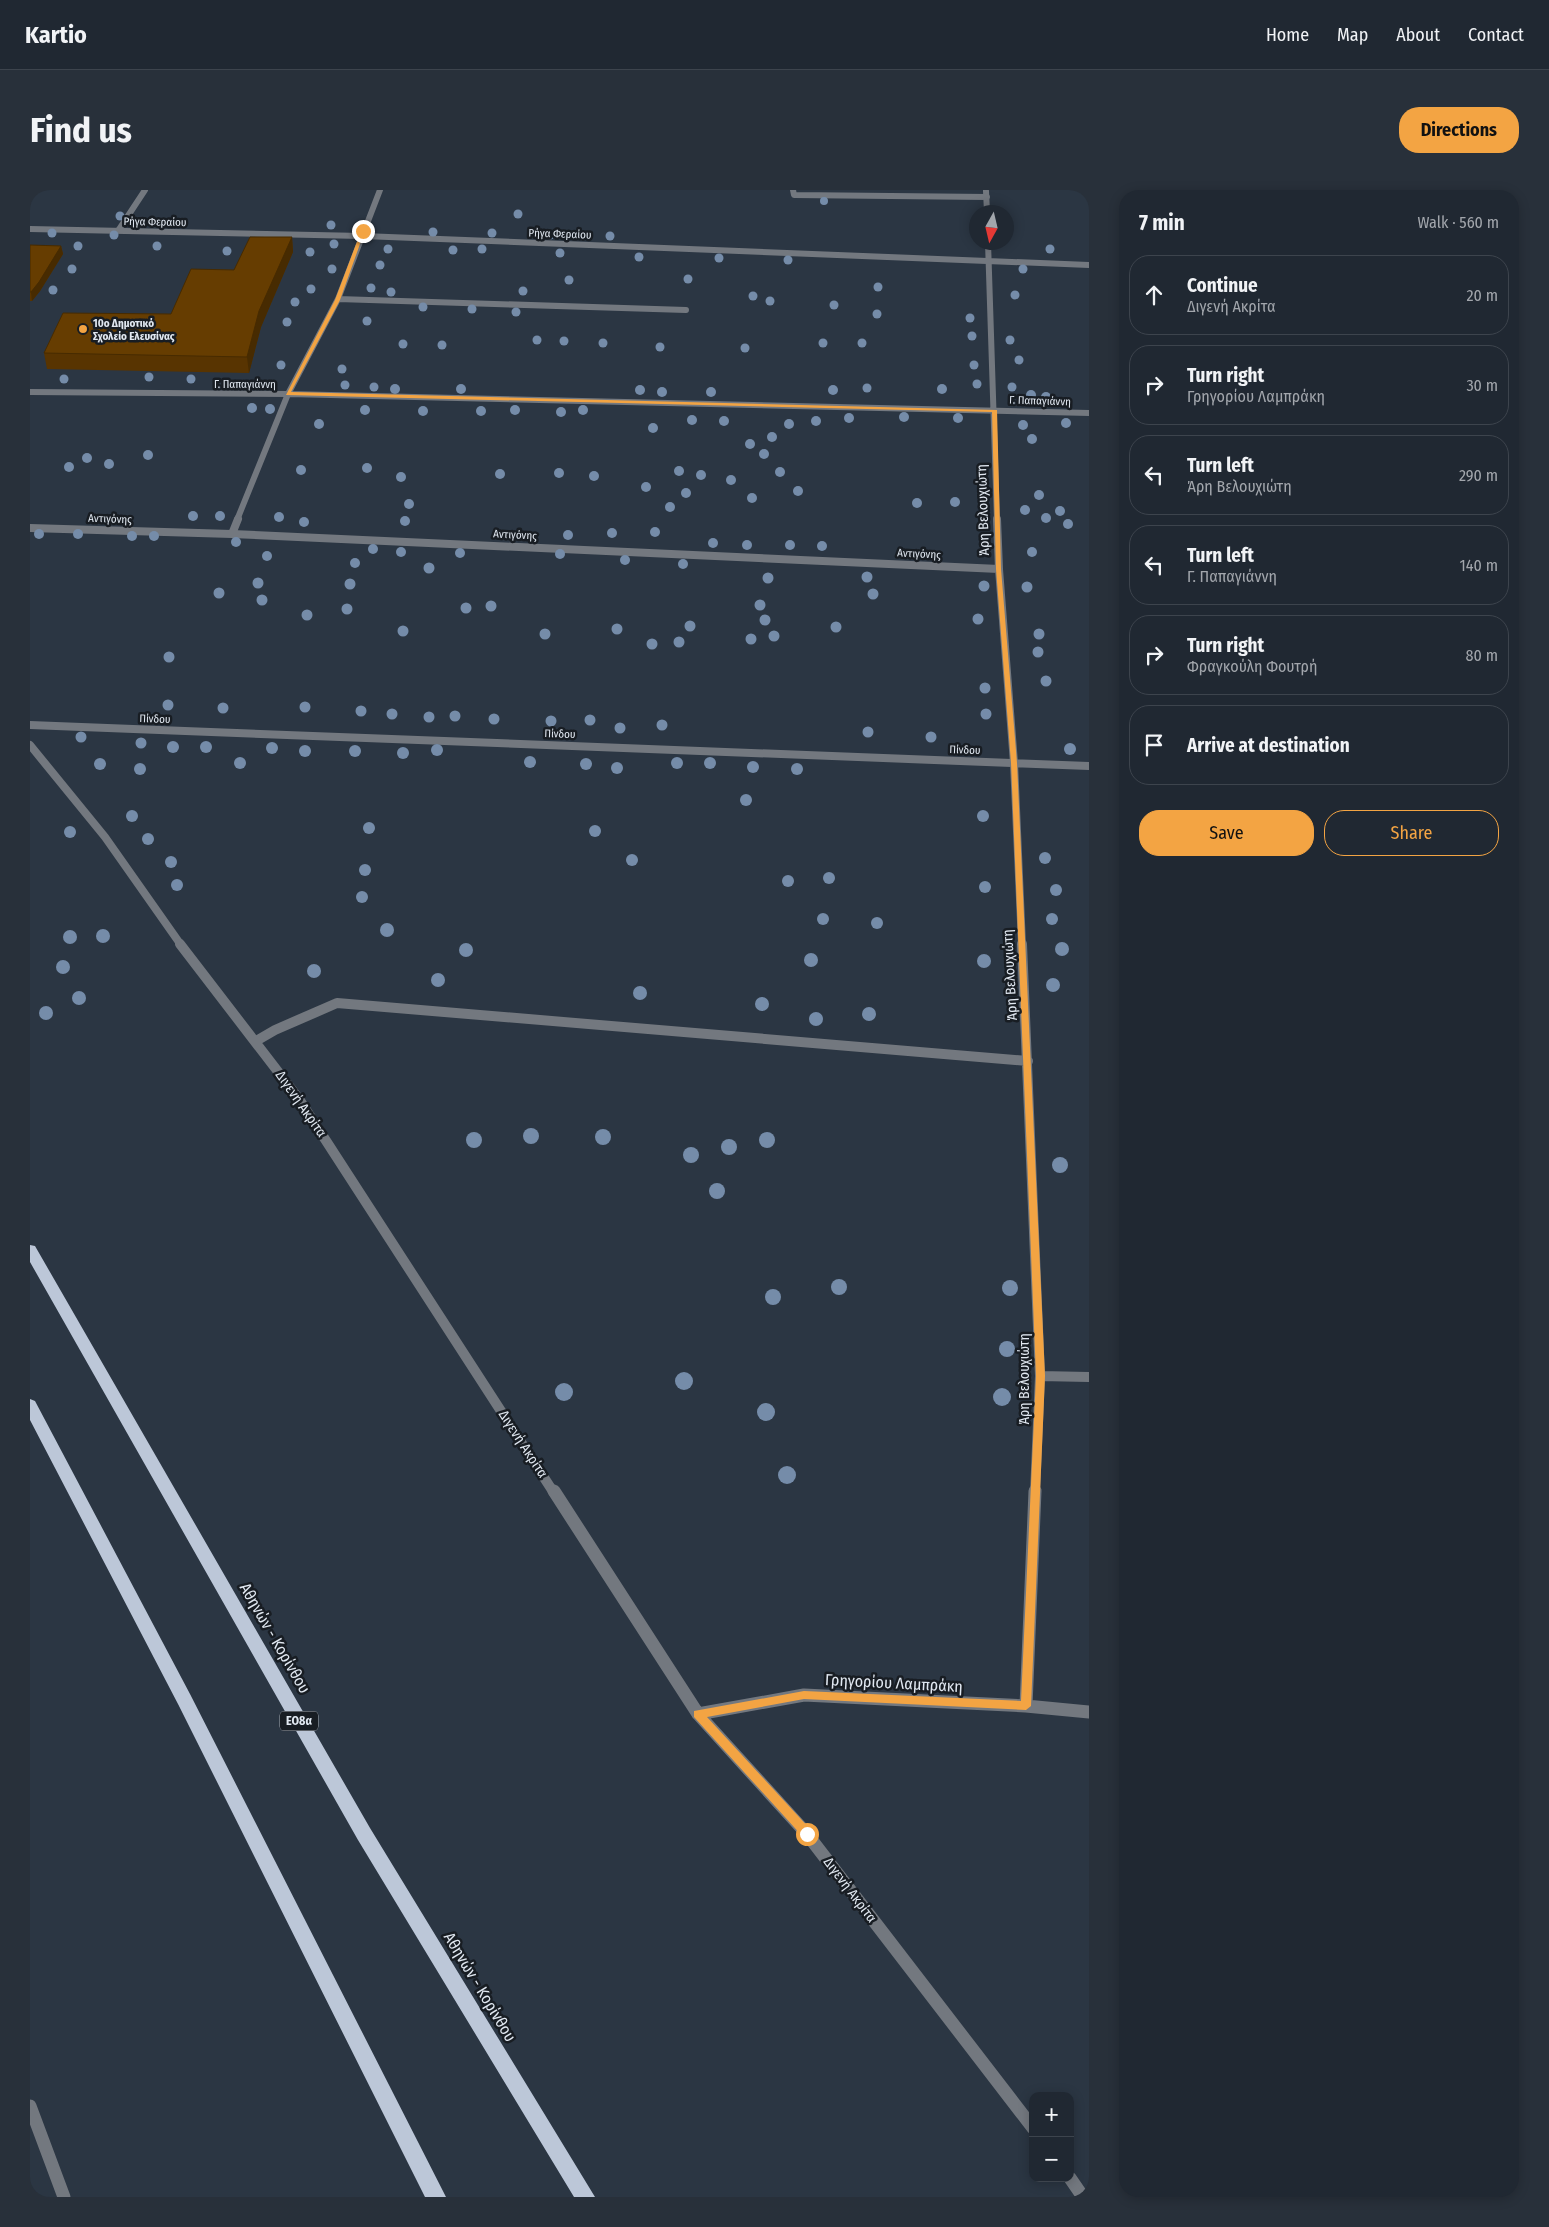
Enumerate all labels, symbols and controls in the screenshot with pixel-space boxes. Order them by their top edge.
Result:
text: Kartio [25,21,87,49]
text: Home [1266,24,1309,46]
text: Map [1337,24,1368,46]
text: About [1396,24,1440,46]
text: Contact [1468,24,1524,46]
button: Directions [1399,107,1519,153]
text: Find us [30,109,132,151]
north arrow [969,205,1014,250]
text: 7 min [1139,210,1185,236]
text: Walk · 560 m [1418,213,1499,232]
street label: Ρήγα Φεραίου [123,215,187,229]
route end [352,220,375,243]
street label: Ρήγα Φεραίου [528,226,592,242]
text: Continue [1187,274,1258,297]
icon: ahead [1140,281,1168,309]
text: 20 m [1467,286,1498,305]
text: Διγενή Ακρίτα [1187,297,1276,316]
place label: 10ο Δημοτικό Σχολείο Ελευσίνας [93,317,175,343]
marker: 10ο Δημοτικό Σχολείο Ελευσίνας [77,323,89,335]
text: Turn right [1187,364,1264,387]
icon: right [1140,371,1168,399]
text: 30 m [1466,376,1498,395]
street label: Γ. Παπαγιάννη [214,378,276,391]
text: Γρηγορίου Λαμπράκη [1187,387,1325,406]
street label: Γ. Παπαγιάννη [1009,393,1071,409]
text: Turn left [1187,454,1254,477]
icon: left [1140,461,1168,489]
street label: Άρη Βελουχιώτη [973,464,993,556]
text: 290 m [1459,466,1498,485]
text: Άρη Βελουχιώτη [1187,477,1292,496]
street label: Αντιγόνης [88,512,132,526]
street label: Αντιγόνης [493,527,537,543]
text: Turn left [1187,544,1254,567]
street label: Αντιγόνης [897,546,941,562]
icon: left [1140,551,1168,579]
text: 140 m [1460,556,1498,575]
text: Γ. Παπαγιάννη [1187,567,1277,586]
text: Turn right [1187,634,1264,657]
icon: right [1140,641,1168,669]
text: 80 m [1466,646,1498,665]
text: Φραγκούλη Φουτρή [1187,657,1317,676]
street label: Πίνδου [139,712,171,726]
street label: Πίνδου [544,727,576,741]
icon: arrive [1140,731,1168,759]
text: Arrive at destination [1187,734,1350,757]
street label: Πίνδου [949,743,981,757]
button: Save [1139,810,1314,856]
button: Share [1324,810,1499,856]
street label: Άρη Βελουχιώτη [999,929,1021,1021]
street label: Διγενή Ακρίτα [272,1067,330,1141]
street label: Άρη Βελουχιώτη [1016,1333,1033,1425]
street label: Διγενή Ακρίτα [495,1407,551,1481]
street label: Αθηνών - Κορίνθου [236,1579,314,1697]
street label: Γρηγορίου Λαμπράκη [825,1670,963,1696]
road number: ΕΟ8α [280,1712,318,1730]
route start [796,1823,819,1846]
street label: Διγενή Ακρίτα [820,1854,880,1926]
street label: Αθηνών - Κορίνθου [440,1929,520,2045]
map controls [1029,2092,1074,2182]
button: + [1029,2092,1074,2137]
button: − [1029,2137,1074,2182]

